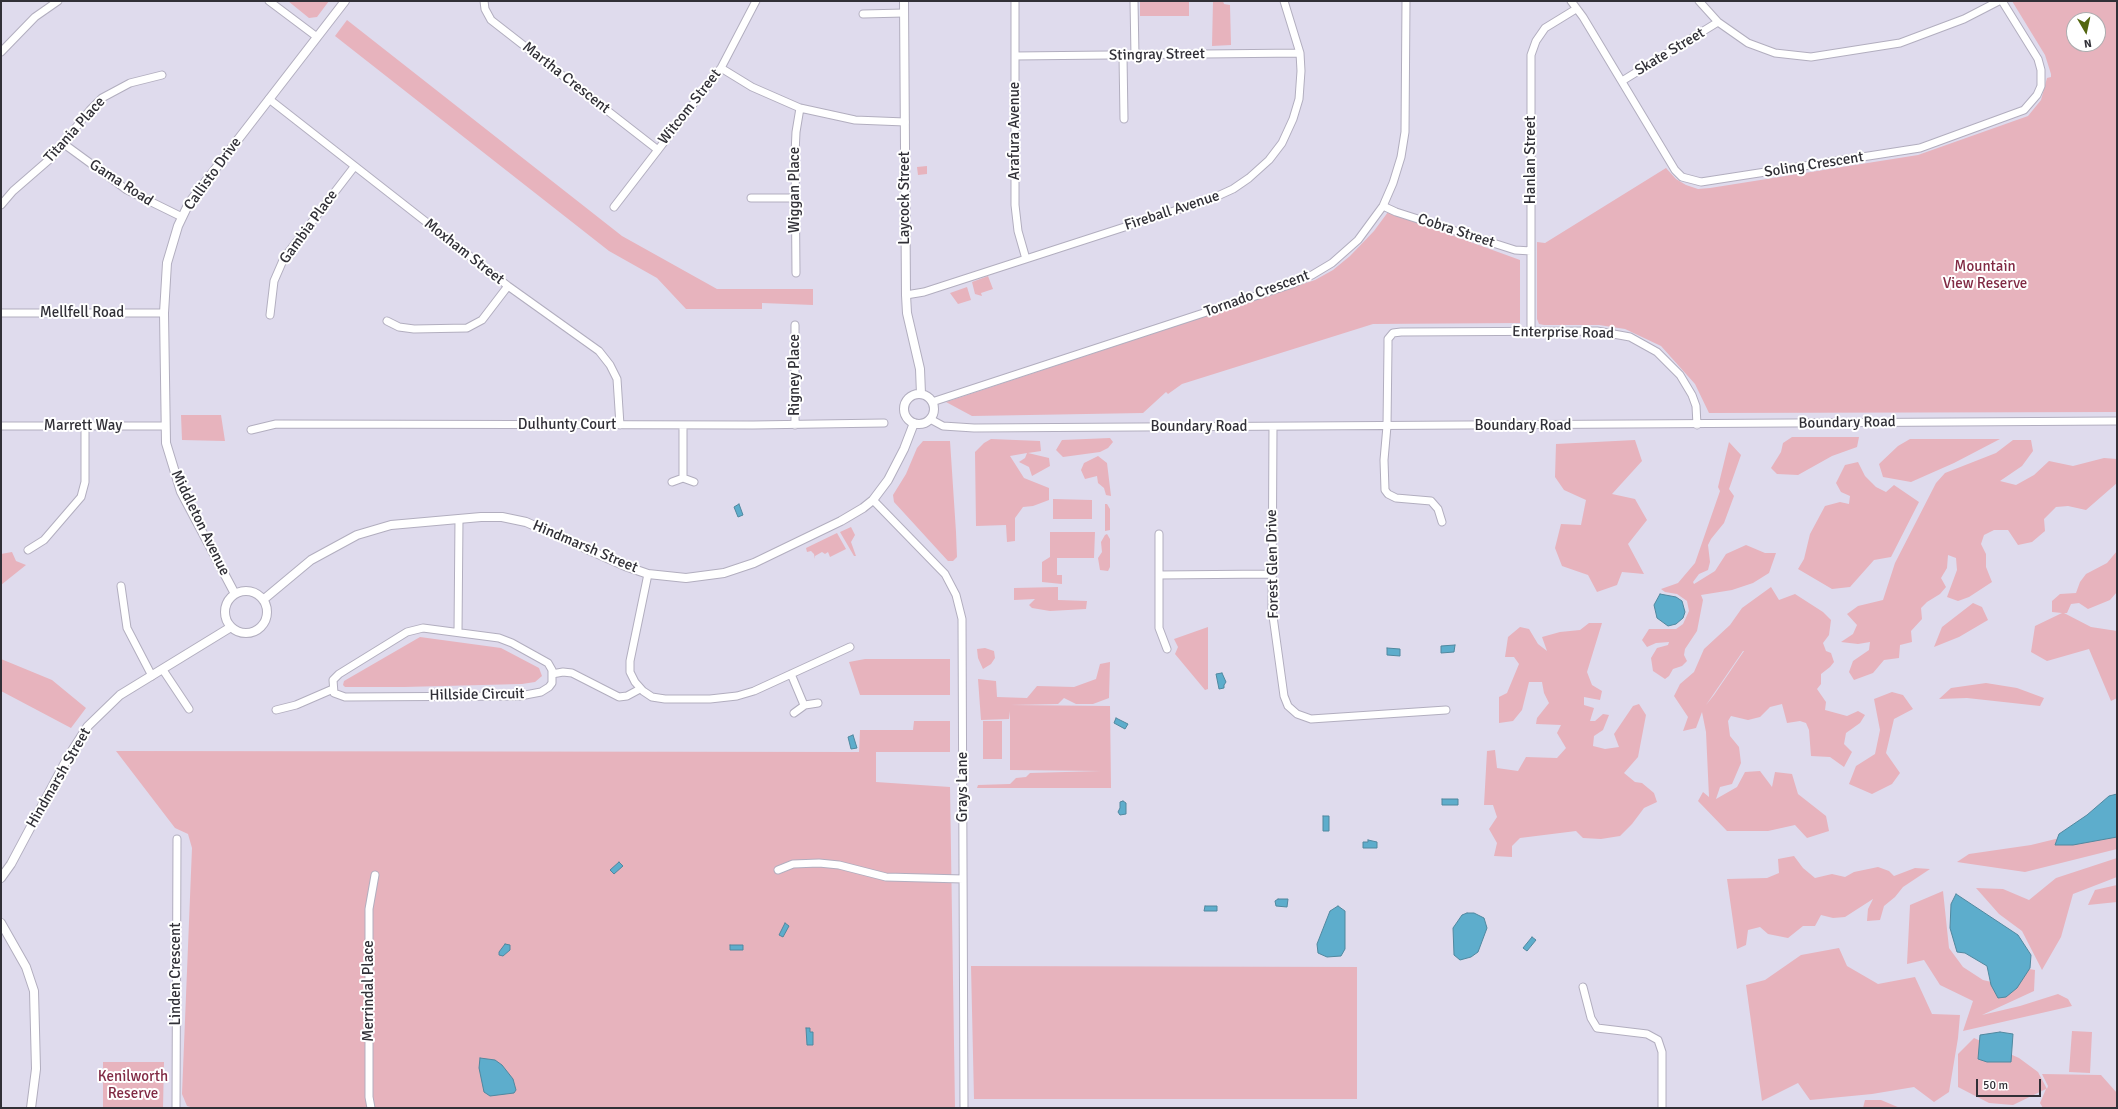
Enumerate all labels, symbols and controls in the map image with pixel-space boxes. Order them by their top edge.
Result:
north arrow [2066,12,2106,52]
street label: Skate Street [1632,24,1708,80]
text: N [2083,36,2093,50]
street label: Martha Crescent [519,38,613,118]
street label: Stingray Street [1109,45,1205,65]
street label: Witcom Street [655,66,725,148]
street label: Arafura Avenue [1006,82,1024,180]
street label: Titania Place [41,93,109,167]
street label: Hanlan Street [1522,116,1540,204]
street label: Callisto Drive [181,134,245,214]
street label: Wiggan Place [786,147,804,233]
street label: Soling Crescent [1763,148,1865,182]
street label: Laycock Street [896,151,914,245]
street label: Gama Road [86,156,156,210]
street label: Gambia Place [276,186,342,268]
street label: Fireball Avenue [1122,187,1222,235]
street label: Cobra Street [1415,210,1497,252]
street label: Moxham Street [420,215,508,289]
park label: Mountain View Reserve [1943,258,2027,293]
street label: Tornado Crescent [1202,267,1312,321]
street label: Mellfell Road [40,304,124,322]
street label: Enterprise Road [1512,323,1614,343]
street label: Rigney Place [786,334,804,416]
street label: Boundary Road [1798,413,1896,433]
street label: Dulhunty Court [518,416,616,434]
street label: Marrett Way [44,417,122,435]
street label: Boundary Road [1474,417,1572,435]
street label: Boundary Road [1150,418,1248,436]
street label: Middleton Avenue [167,467,233,579]
street label: Forest Glen Drive [1263,509,1283,619]
street label: Hindmarsh Street [530,517,640,577]
street label: Hillside Circuit [429,685,525,705]
street label: Hindmarsh Street [23,725,95,831]
street label: Grays Lane [954,752,972,822]
street label: Linden Crescent [167,922,185,1026]
street label: Merrindal Place [360,940,378,1042]
park label: Kenilworth Reserve [98,1068,168,1103]
scale bar [1978,1071,2043,1097]
text: 50 m [1983,1078,2008,1093]

